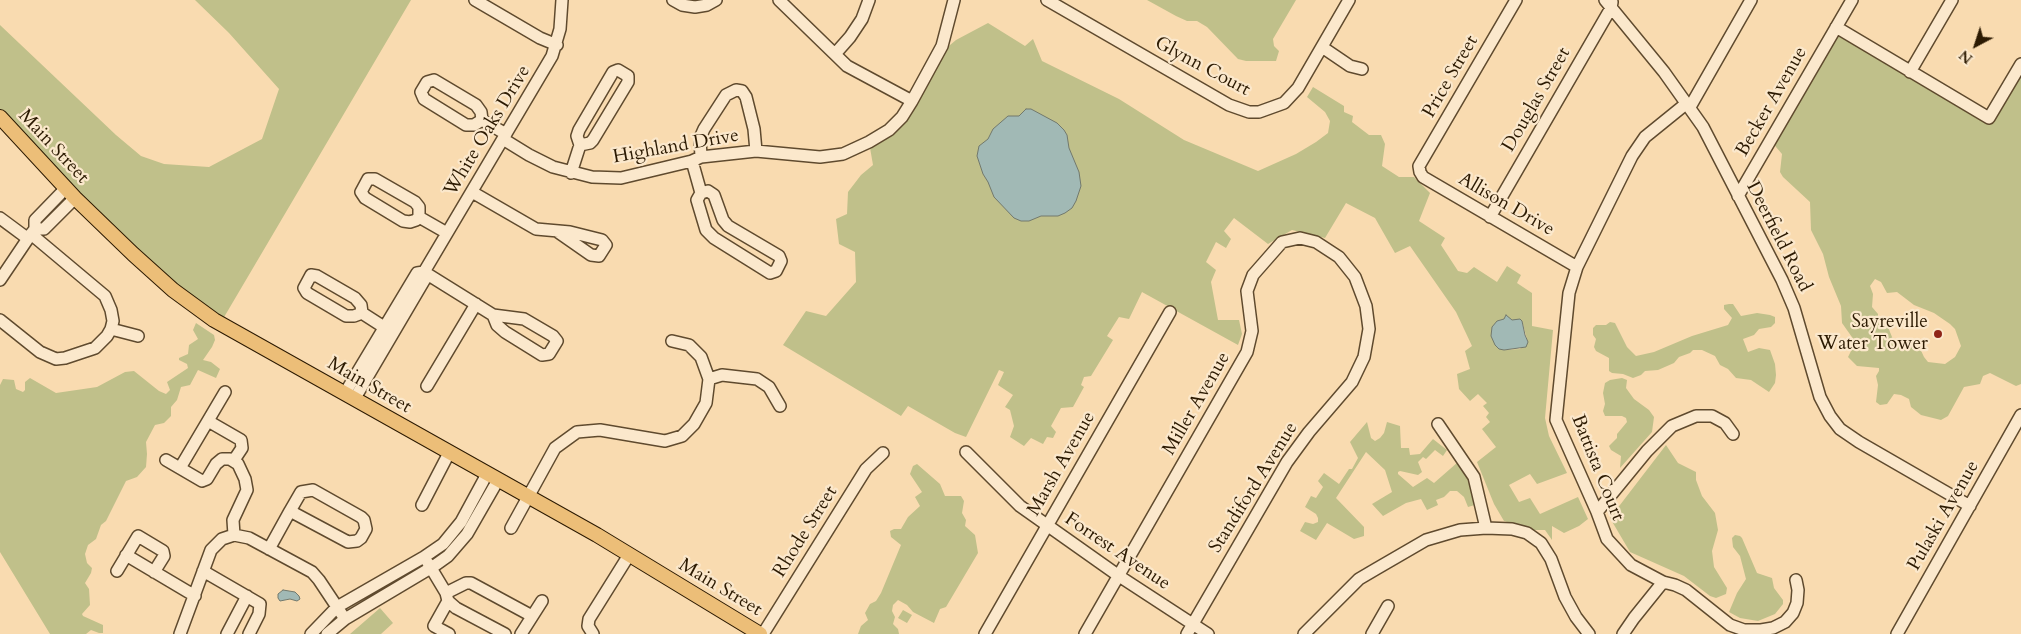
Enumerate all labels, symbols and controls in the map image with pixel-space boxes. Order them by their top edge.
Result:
north arrow [1951,20,2001,70]
street label: Glynn Court [1150,32,1254,102]
street label: Price Street [1418,32,1484,122]
street label: Becker Avenue [1731,43,1813,161]
street label: Douglas Street [1498,44,1576,156]
text: N [1955,46,1977,68]
street label: White Oaks Drive [440,61,536,201]
street label: Main Street [13,105,93,189]
street label: Highland Drive [611,125,741,169]
street label: Allison Drive [1454,168,1558,242]
street label: Deerfield Road [1740,178,1816,296]
place label: Sayreville Water Tower [1817,312,1928,356]
marker: Sayreville Water Tower [1932,328,1944,340]
street label: Miller Avenue [1158,348,1236,460]
street label: Main Street [323,353,415,419]
street label: Marsh Avenue [1023,408,1101,520]
street label: Battista Court [1565,412,1629,524]
street label: Standiford Avenue [1205,418,1303,558]
street label: Pulaski Avenue [1903,457,1985,575]
street label: Rhode Street [769,482,843,582]
street label: Forrest Avenue [1060,508,1174,596]
street label: Main Street [674,554,766,622]

